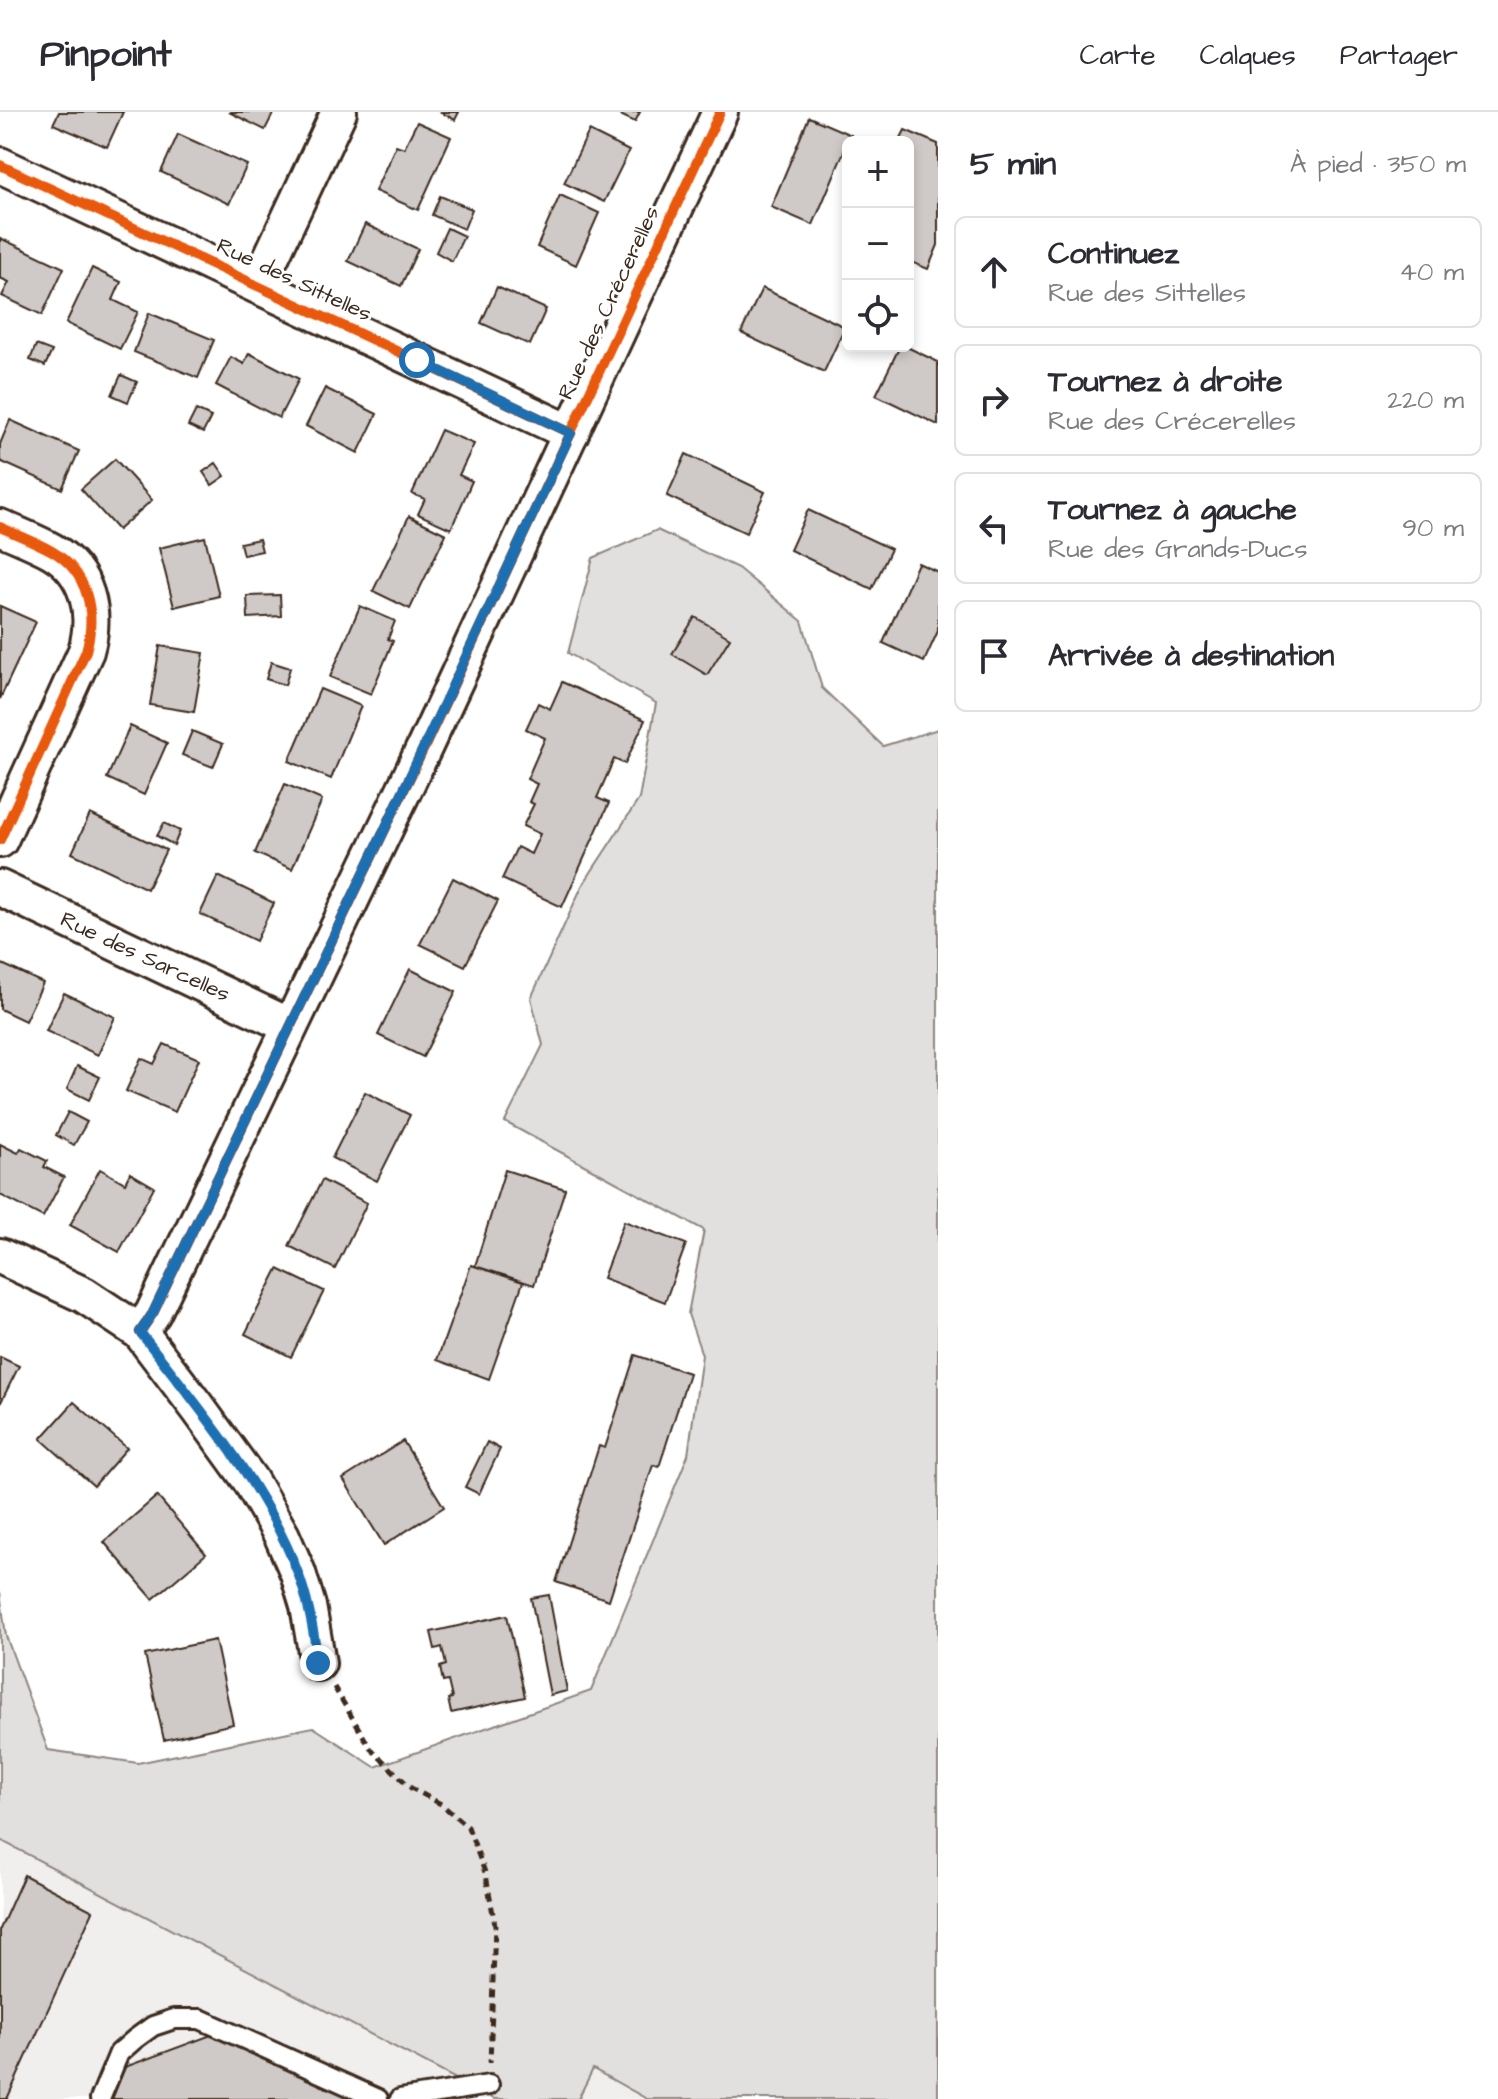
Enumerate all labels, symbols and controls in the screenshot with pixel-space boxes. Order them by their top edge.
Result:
text: Pinpoint [40,29,172,81]
text: Carte [1080,36,1156,75]
text: Calques [1200,36,1296,75]
text: Partager [1340,36,1458,75]
map controls [842,136,914,352]
button: + [842,136,914,208]
text: 5 min [970,140,1056,188]
text: À pied · 350 m [1290,146,1466,182]
street label: Rue des Crécerelles [551,201,667,405]
button: − [842,208,914,280]
street label: Rue des Sittelles [211,231,377,329]
text: Continuez [1048,233,1179,275]
icon: ahead [972,250,1016,294]
text: 40 m [1399,254,1464,290]
text: Rue des Sittelles [1048,275,1246,311]
button: locate [842,280,914,352]
route start [399,342,435,378]
text: Tournez à droite [1048,361,1282,403]
icon: right [972,378,1016,422]
text: 220 m [1387,382,1464,418]
text: Rue des Crécerelles [1048,403,1296,439]
text: Tournez à gauche [1048,489,1297,531]
icon: left [972,506,1016,550]
text: 90 m [1402,510,1464,546]
text: Rue des Grands-Ducs [1048,531,1308,567]
icon: arrive [972,634,1016,678]
text: Arrivée à destination [1048,635,1334,677]
street label: Rue des Sarcelles [55,904,235,1010]
route end [300,1645,336,1681]

